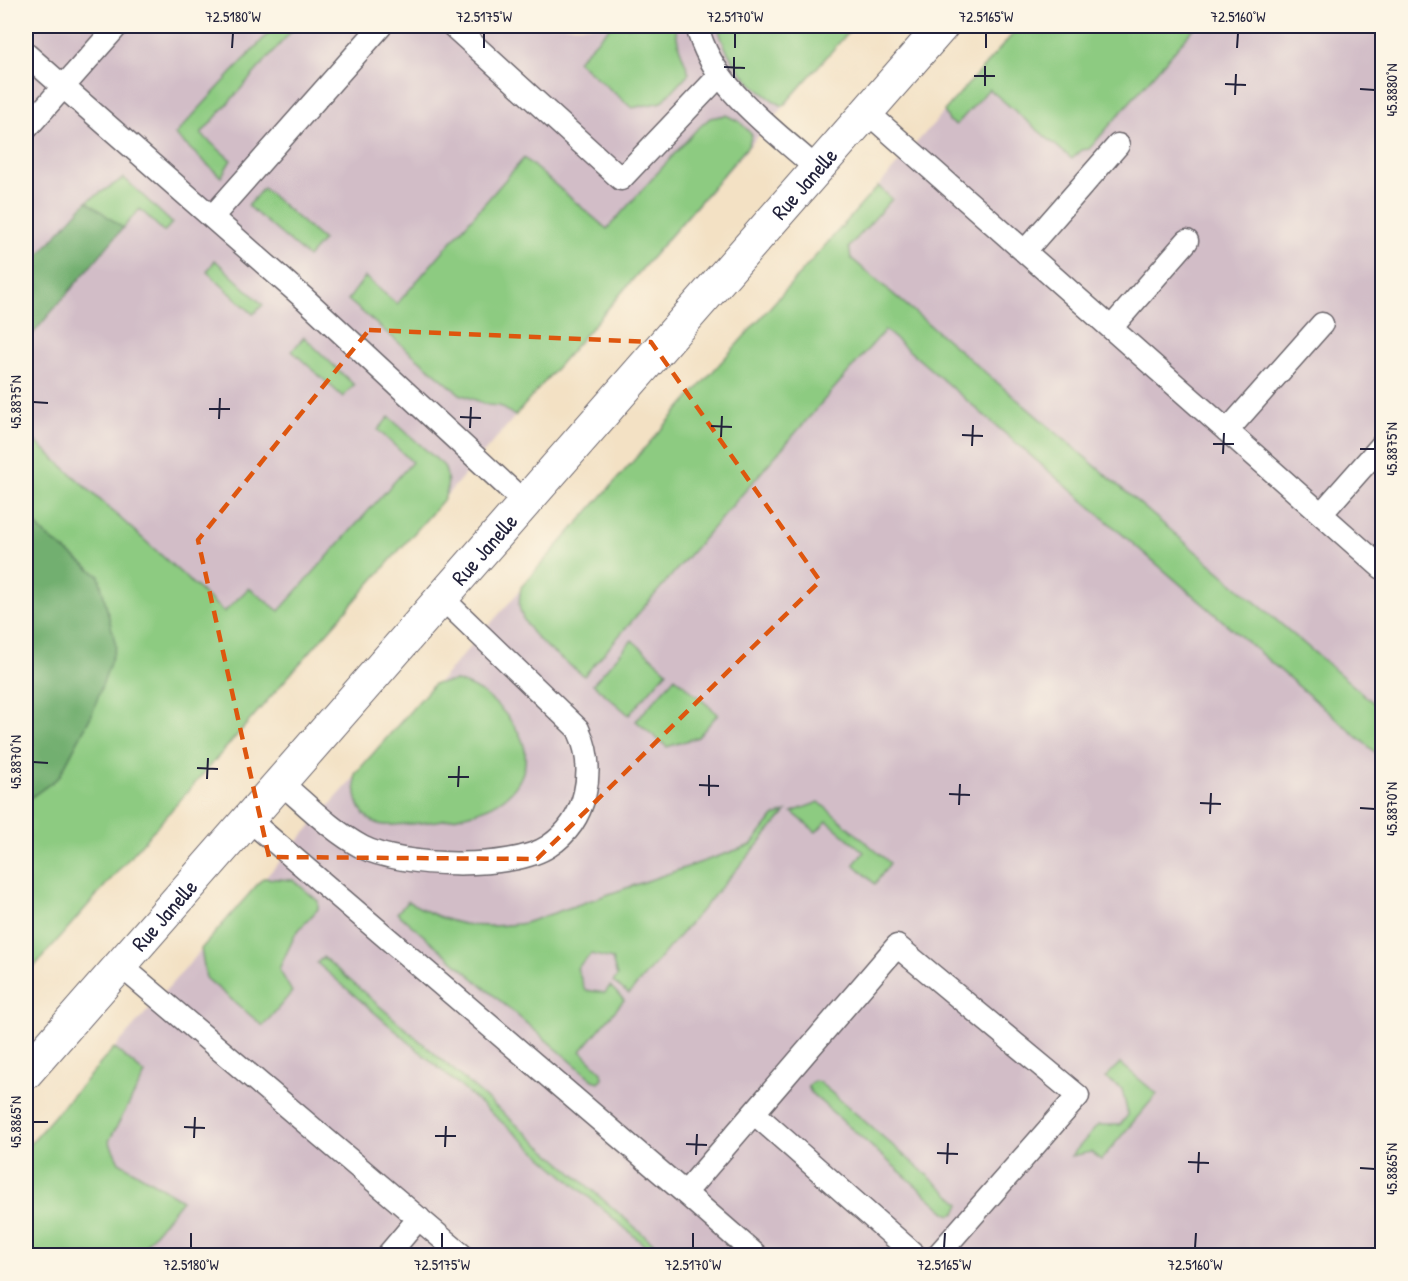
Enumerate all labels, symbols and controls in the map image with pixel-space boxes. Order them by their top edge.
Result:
text: 72.5180°W [205,6,261,27]
text: 72.5175°W [456,6,513,27]
text: 72.5170°W [707,6,764,27]
text: 72.5165°W [959,6,1014,27]
text: 72.5160°W [1211,6,1266,27]
text: 45.8880°N [1381,64,1402,116]
street label: Rue Janelle [765,141,844,226]
text: 45.8875°N [5,375,26,429]
text: 45.8875°N [1381,422,1402,476]
street label: Rue Janelle [445,507,524,592]
text: 45.8870°N [5,735,26,789]
text: 45.8870°N [1381,782,1402,836]
street label: Rue Janelle [125,872,204,957]
text: 45.8865°N [5,1096,26,1148]
text: 45.8865°N [1381,1143,1402,1195]
text: 72.5180°W [163,1254,219,1275]
text: 72.5175°W [414,1254,471,1275]
text: 72.5170°W [665,1254,722,1275]
text: 72.5165°W [917,1254,972,1275]
text: 72.5160°W [1168,1254,1223,1275]

